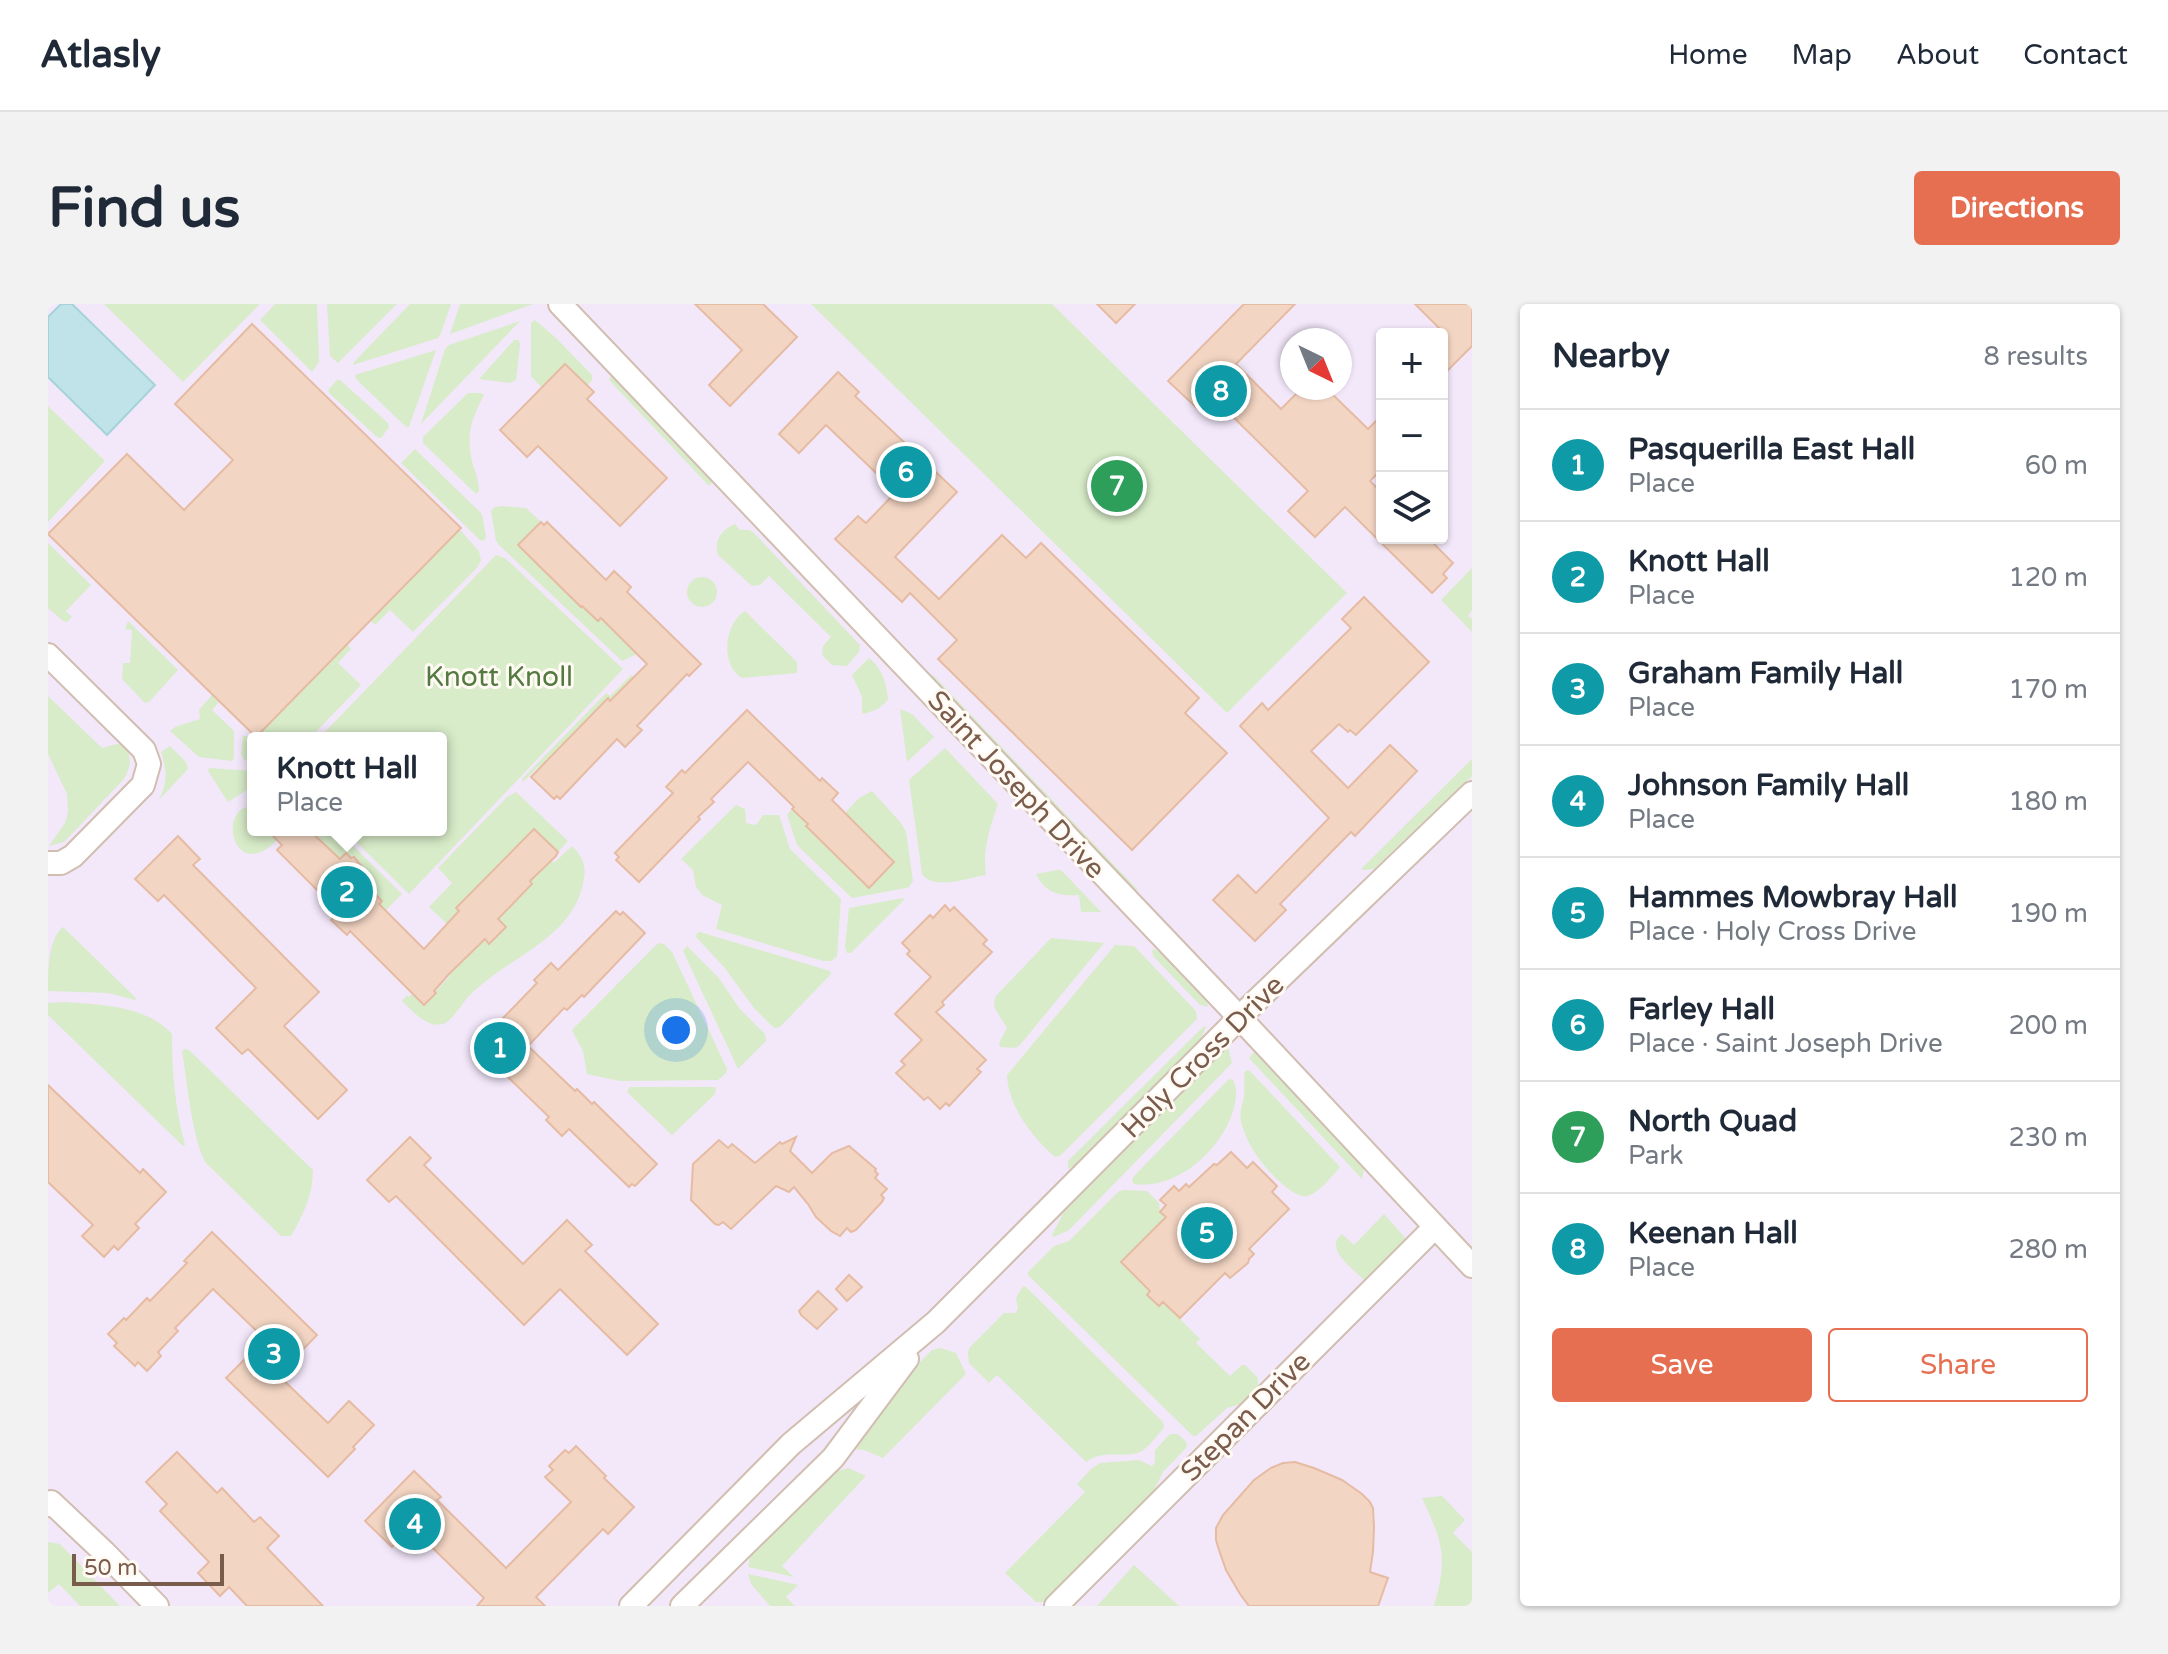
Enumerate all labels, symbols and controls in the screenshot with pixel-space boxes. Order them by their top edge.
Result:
text: Atlasly [40,32,161,78]
text: Home [1668,38,1748,72]
text: Map [1792,38,1852,72]
text: About [1896,38,1979,72]
text: Contact [2023,38,2128,72]
button: Directions [1914,171,2120,245]
text: Find us [48,175,240,242]
north arrow [1280,328,1352,400]
map controls [1376,328,1448,544]
button: + [1376,328,1448,400]
text: Nearby [1552,336,1670,377]
text: 8 results [1983,341,2088,372]
pin: 8 [1195,361,1247,421]
button: − [1376,400,1448,472]
text: Pasquerilla East Hall [1628,431,1915,468]
pin: 6 [880,442,932,502]
text: 1 [1570,450,1586,481]
text: 60 m [2025,450,2088,481]
pin: 7 [1091,456,1143,516]
text: Place [1628,468,1695,499]
button: layers [1376,472,1448,544]
text: Knott Hall [1628,543,1770,580]
text: 2 [1570,562,1586,593]
text: 120 m [2008,562,2088,593]
text: Place [1628,580,1695,611]
text: Graham Family Hall [1628,655,1903,692]
park label: Knott Knoll [425,660,573,694]
text: 3 [1570,674,1586,705]
text: 170 m [2008,674,2088,705]
street label: Saint Joseph Drive [920,684,1112,886]
text: Place [1628,692,1695,723]
popup [247,732,447,836]
text: Knott Hall [276,750,418,787]
text: Johnson Family Hall [1628,767,1909,804]
text: 4 [1570,786,1586,817]
text: 180 m [2008,786,2088,817]
text: Place [276,787,343,818]
text: Place [1628,804,1695,835]
pin: 2 [321,862,373,922]
text: Hammes Mowbray Hall [1628,879,1958,916]
text: 5 [1570,898,1586,929]
text: 190 m [2008,898,2088,929]
text: Place · Holy Cross Drive [1628,916,1916,947]
street label: Holy Cross Drive [1114,968,1291,1145]
text: Farley Hall [1628,991,1775,1028]
your location [656,1010,696,1050]
text: 6 [1570,1010,1586,1041]
text: 200 m [2008,1010,2088,1041]
pin: 1 [474,1018,526,1078]
text: Place · Saint Joseph Drive [1628,1028,1943,1059]
text: North Quad [1628,1103,1797,1140]
text: 7 [1570,1122,1586,1153]
text: 230 m [2008,1122,2088,1153]
text: Park [1628,1140,1684,1171]
pin: 5 [1181,1203,1233,1263]
text: Keenan Hall [1628,1215,1798,1252]
text: 8 [1570,1234,1586,1265]
text: 280 m [2008,1234,2088,1265]
text: Place [1628,1252,1695,1283]
pin: 3 [248,1324,300,1384]
button: Save [1552,1328,1812,1402]
button: Share [1828,1328,2088,1402]
street label: Stepan Drive [1174,1345,1318,1489]
pin: 4 [389,1494,441,1554]
scale bar [72,1550,224,1586]
text: 50 m [84,1555,138,1581]

